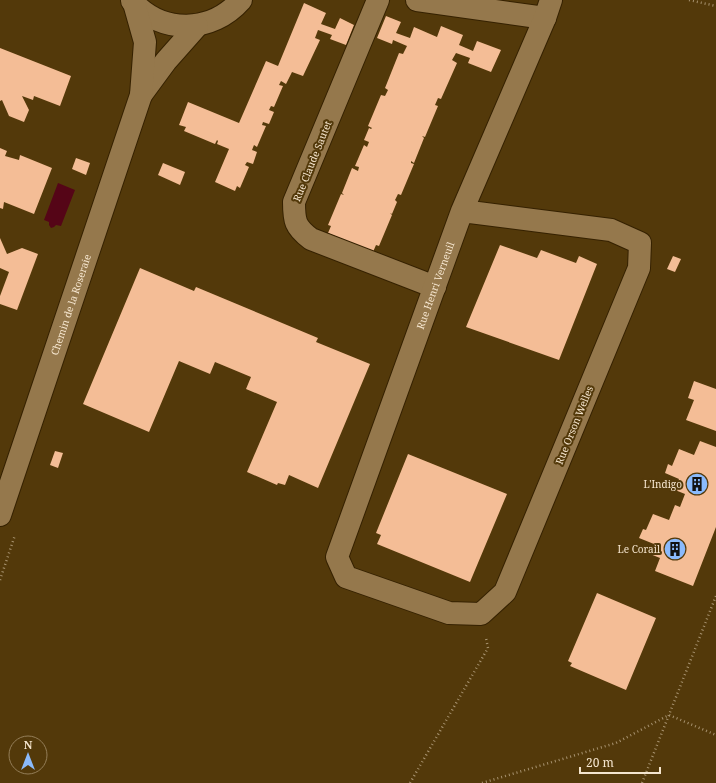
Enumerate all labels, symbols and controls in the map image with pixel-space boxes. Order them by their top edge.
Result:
street label: Rue Claude Sautet [289,118,335,203]
street label: Rue Henri Verneuil [413,240,457,331]
street label: Chemin de la Roseraie [47,252,94,357]
street label: Rue Orson Welles [552,383,596,466]
building icon: L'Indigo [684,471,710,497]
place label: L'Indigo [644,477,682,491]
building icon: Le Corail [662,536,688,562]
place label: Le Corail [617,542,660,556]
north arrow [8,735,48,775]
text: N [24,737,33,752]
scale bar [580,749,660,775]
text: 20 m [586,754,614,771]

